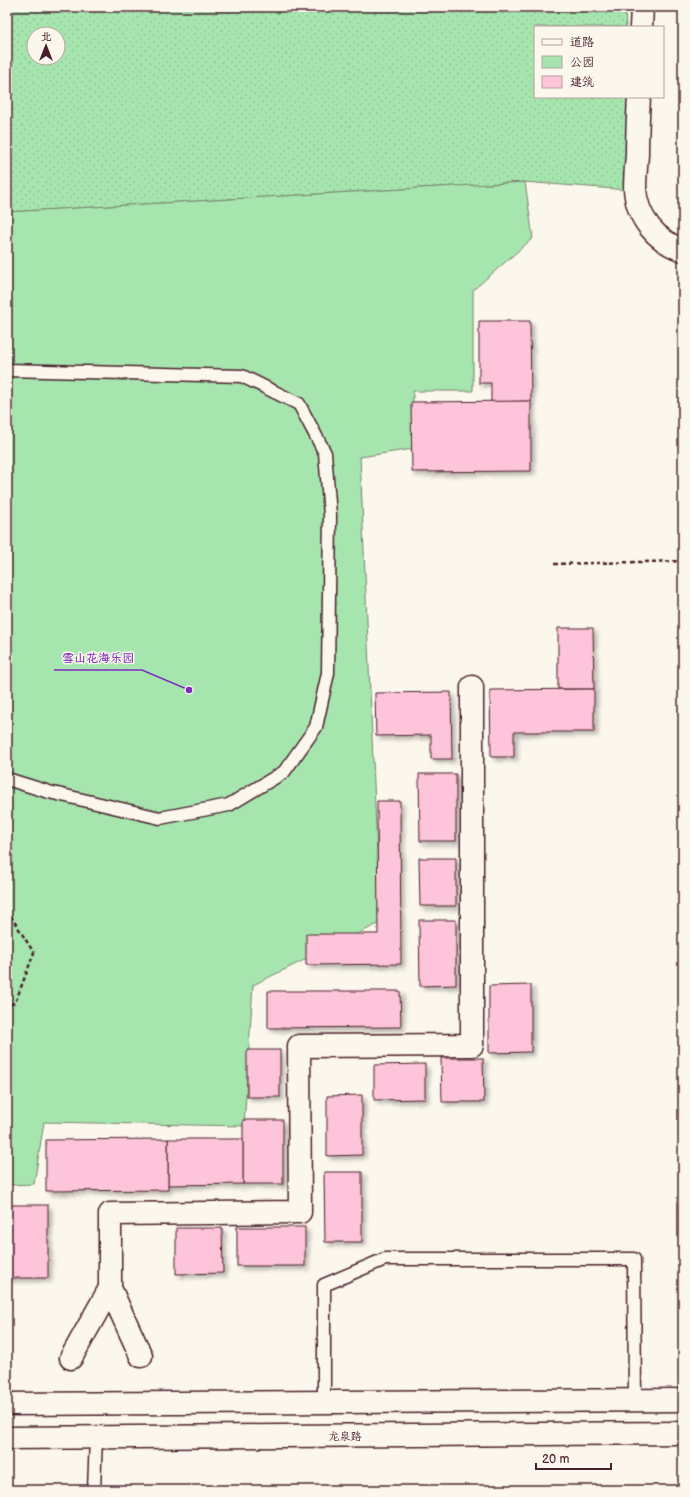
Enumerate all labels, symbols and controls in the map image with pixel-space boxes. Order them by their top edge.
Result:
north arrow [26,26,66,66]
legend [534,26,664,98]
text: 北 [41,30,52,43]
text: 道路 [570,35,594,50]
text: 公园 [570,55,594,70]
text: 建筑 [570,75,594,90]
callout: 雪山花海乐园 [54,646,142,670]
text: 雪山花海乐园 [62,651,134,666]
street label: 龙泉路 [329,1430,362,1443]
scale bar [536,1445,611,1471]
text: 20 m [542,1452,569,1467]

